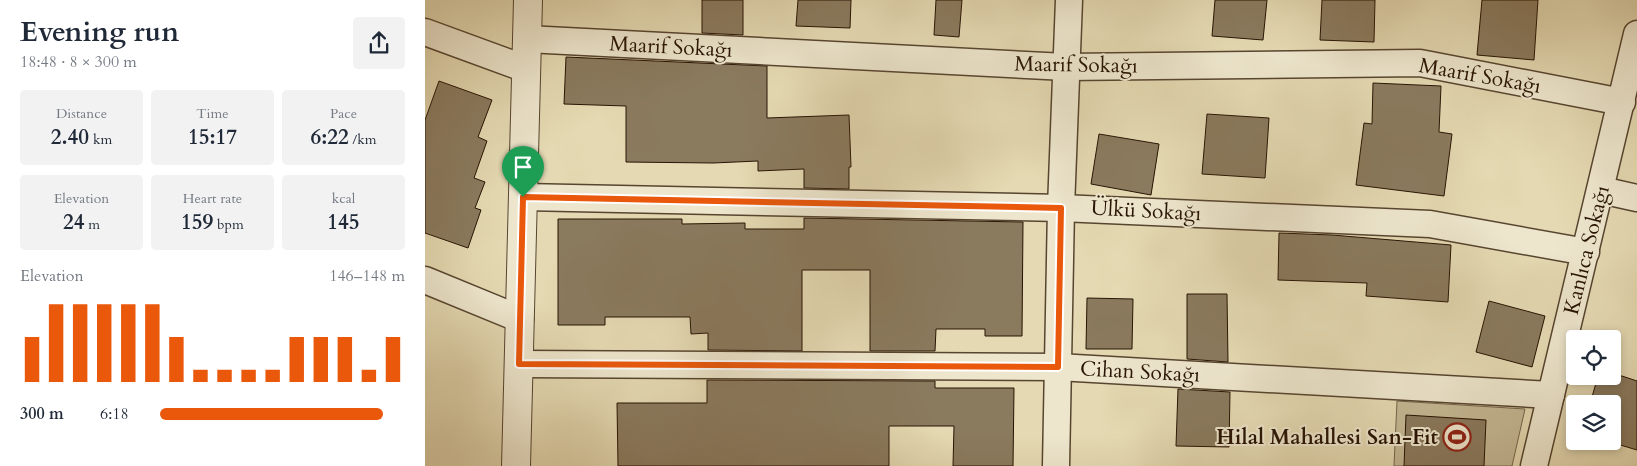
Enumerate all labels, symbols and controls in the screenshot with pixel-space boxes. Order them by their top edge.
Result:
text: Evening run [20,13,179,51]
button: share [353,17,405,69]
street label: Maarif Sokağı [609,29,733,65]
street label: Maarif Sokağı [1014,49,1138,81]
text: 18:48 · 8 × 300 m [20,51,137,73]
street label: Maarif Sokağı [1417,51,1543,101]
text: Distance [56,104,107,123]
text: Time [196,104,229,123]
text: Pace [330,104,357,123]
text: 2.40 [51,123,89,152]
text: 15:17 [188,123,237,152]
text: 6:22 [310,123,349,152]
text: km [89,130,112,149]
text: /km [349,130,377,149]
pin [502,146,544,197]
icon: arrive [509,153,537,181]
street label: Kanlıca Sokağı [1557,182,1617,318]
text: Elevation [54,189,109,208]
text: Heart rate [183,189,242,208]
text: kcal [332,189,355,208]
street label: Ülkü Sokağı [1090,194,1202,228]
text: 24 [63,208,84,237]
text: 159 [181,208,213,237]
text: 145 [327,208,360,237]
text: m [84,215,100,234]
text: bpm [213,215,244,234]
text: Elevation [20,265,84,287]
text: 146–148 m [329,265,405,287]
map controls [1566,330,1621,450]
button: locate [1566,330,1621,385]
street label: Cihan Sokağı [1079,354,1201,390]
button: layers [1566,395,1621,450]
text: 300 m [20,403,64,425]
text: 6:18 [100,403,129,425]
sports icon: Hilal Mahallesi San-Fit [1442,422,1472,452]
place label: Hilal Mahallesi San-Fit [1216,423,1439,452]

